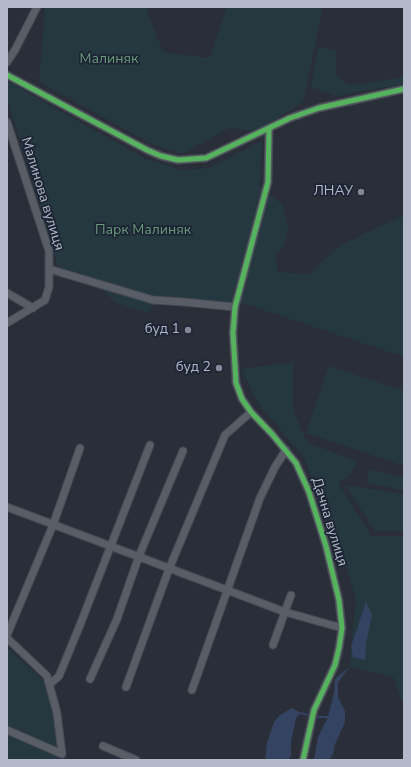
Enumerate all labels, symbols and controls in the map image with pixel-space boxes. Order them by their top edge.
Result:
park label: Малиняк [80,52,138,68]
street label: Малинова вулиця [17,135,67,253]
place label: ЛНАУ [313,184,353,200]
marker: ЛНАУ [356,187,366,197]
park label: Парк Малиняк [95,223,191,239]
place label: буд 1 [145,322,180,338]
marker: буд 1 [183,325,193,335]
place label: буд 2 [176,360,211,376]
marker: буд 2 [214,363,224,373]
street label: Дачна вулиця [307,475,351,569]

